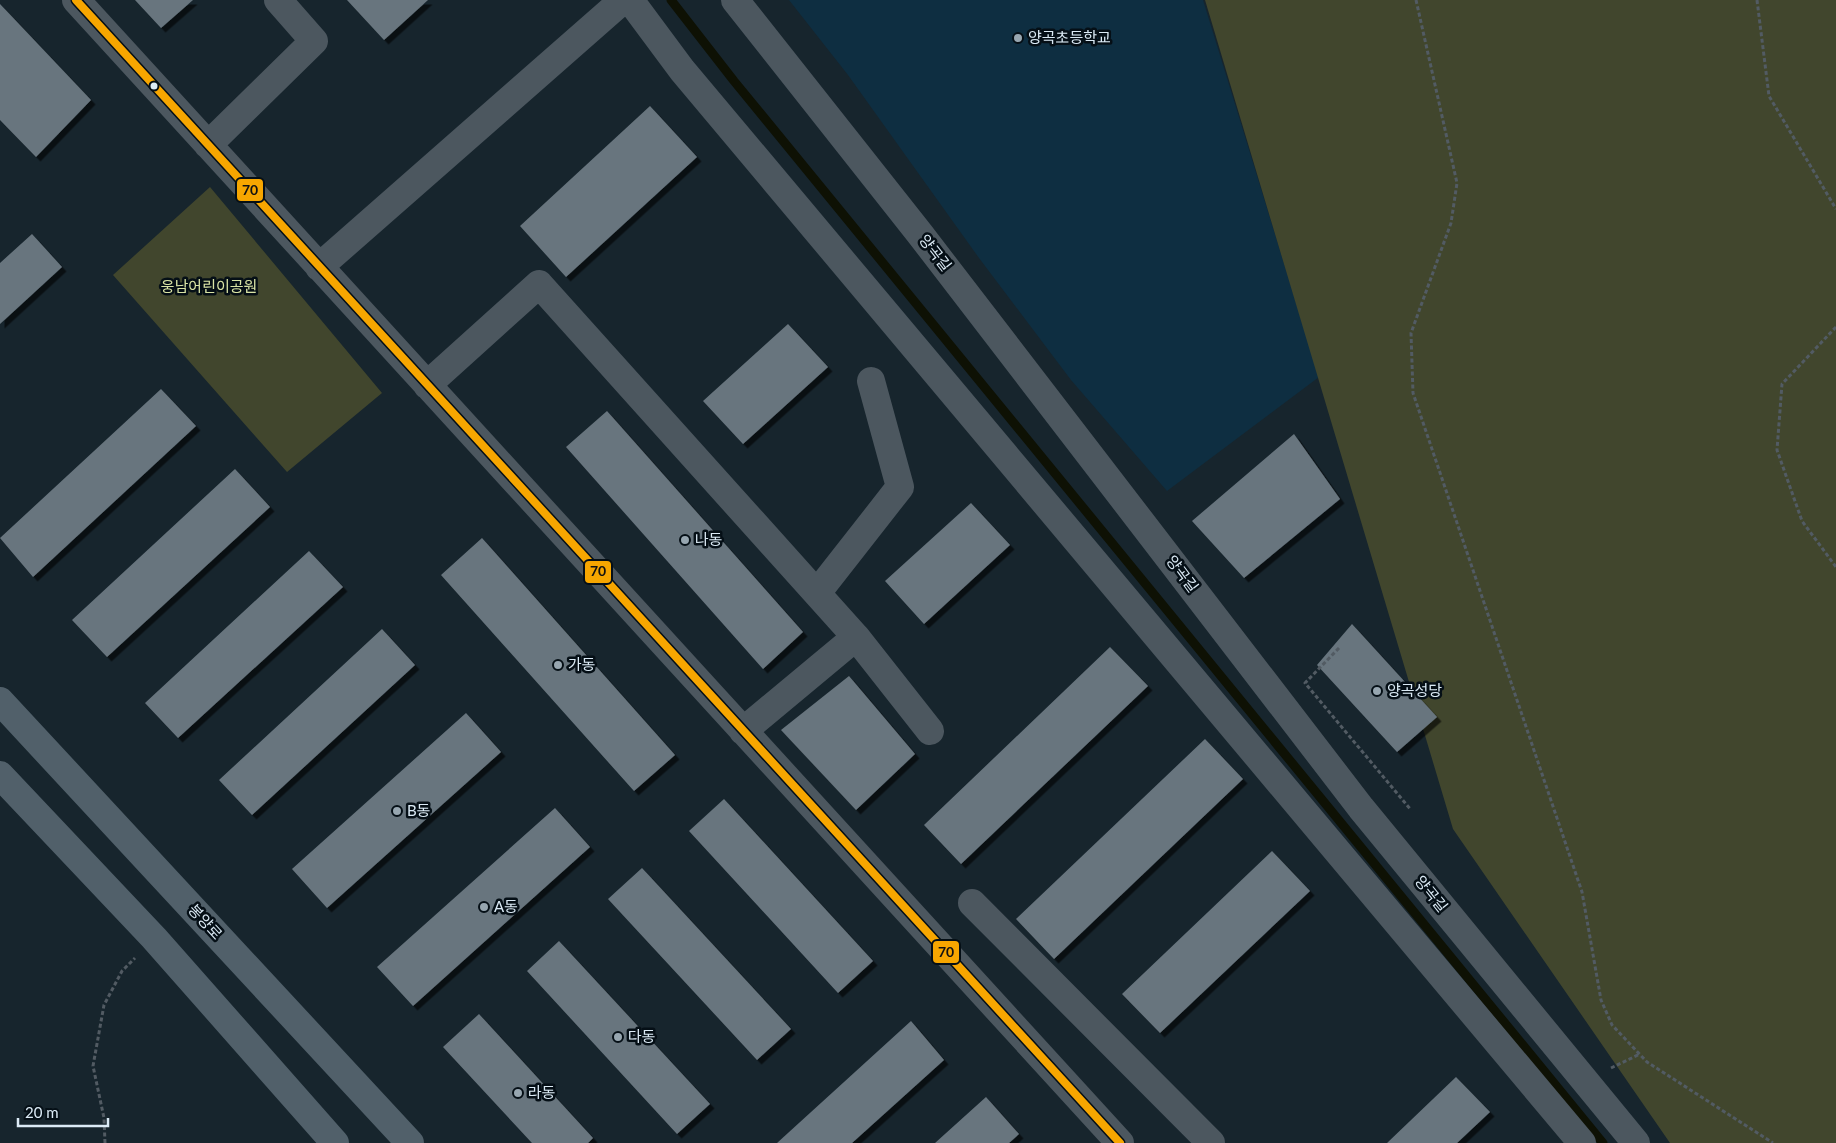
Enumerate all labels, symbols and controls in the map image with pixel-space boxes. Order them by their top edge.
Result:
place label: 양곡초등학교 [1028,28,1111,46]
marker: 양곡초등학교 [1012,32,1024,44]
unlabelled marker [149,81,159,91]
line badge: 70 [236,178,264,202]
text: 70 [242,181,258,198]
street label: 양곡길 [916,231,956,274]
park label: 웅남어린이공원 [161,277,257,295]
place label: 나동 [695,530,723,548]
marker: 나동 [679,534,691,546]
street label: 양곡길 [1163,551,1202,595]
line badge: 70 [584,560,612,584]
text: 70 [590,562,606,579]
place label: 가동 [568,655,596,673]
marker: 가동 [552,659,564,671]
place label: 양곡성당 [1387,681,1442,699]
marker: 양곡성당 [1371,685,1383,697]
place label: B동 [407,801,431,819]
marker: B동 [391,805,403,817]
street label: 양곡길 [1412,872,1452,915]
place label: A동 [494,897,518,915]
street label: 봉양로 [185,900,226,943]
marker: A동 [478,901,490,913]
line badge: 70 [932,940,960,964]
text: 70 [938,943,954,960]
place label: 다동 [628,1027,656,1045]
marker: 다동 [612,1031,624,1043]
place label: 라동 [528,1083,556,1101]
marker: 라동 [512,1087,524,1099]
scale bar [18,1096,108,1128]
text: 20 m [25,1103,59,1121]

